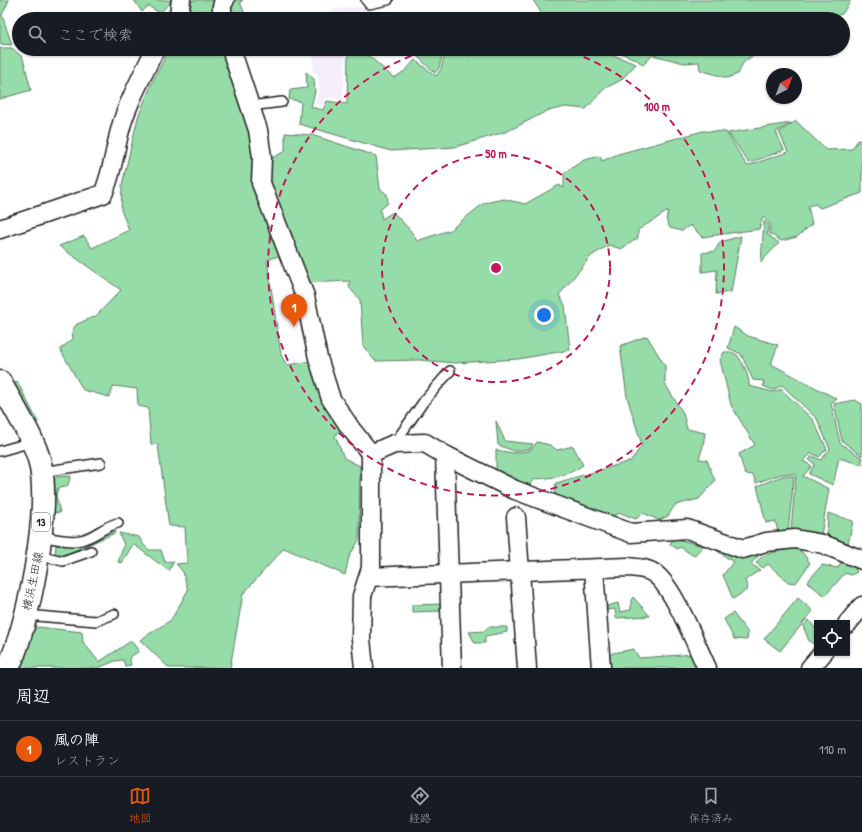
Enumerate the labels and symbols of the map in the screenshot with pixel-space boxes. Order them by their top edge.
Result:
north arrow [766,68,802,104]
text: 100 m [644,98,670,115]
text: 50 m [485,145,507,162]
centre of rings [489,261,503,275]
pin: 1 [281,294,307,327]
your location [534,305,554,325]
road number: 13 [32,513,50,531]
street label: 横浜生田線 [17,550,47,612]

